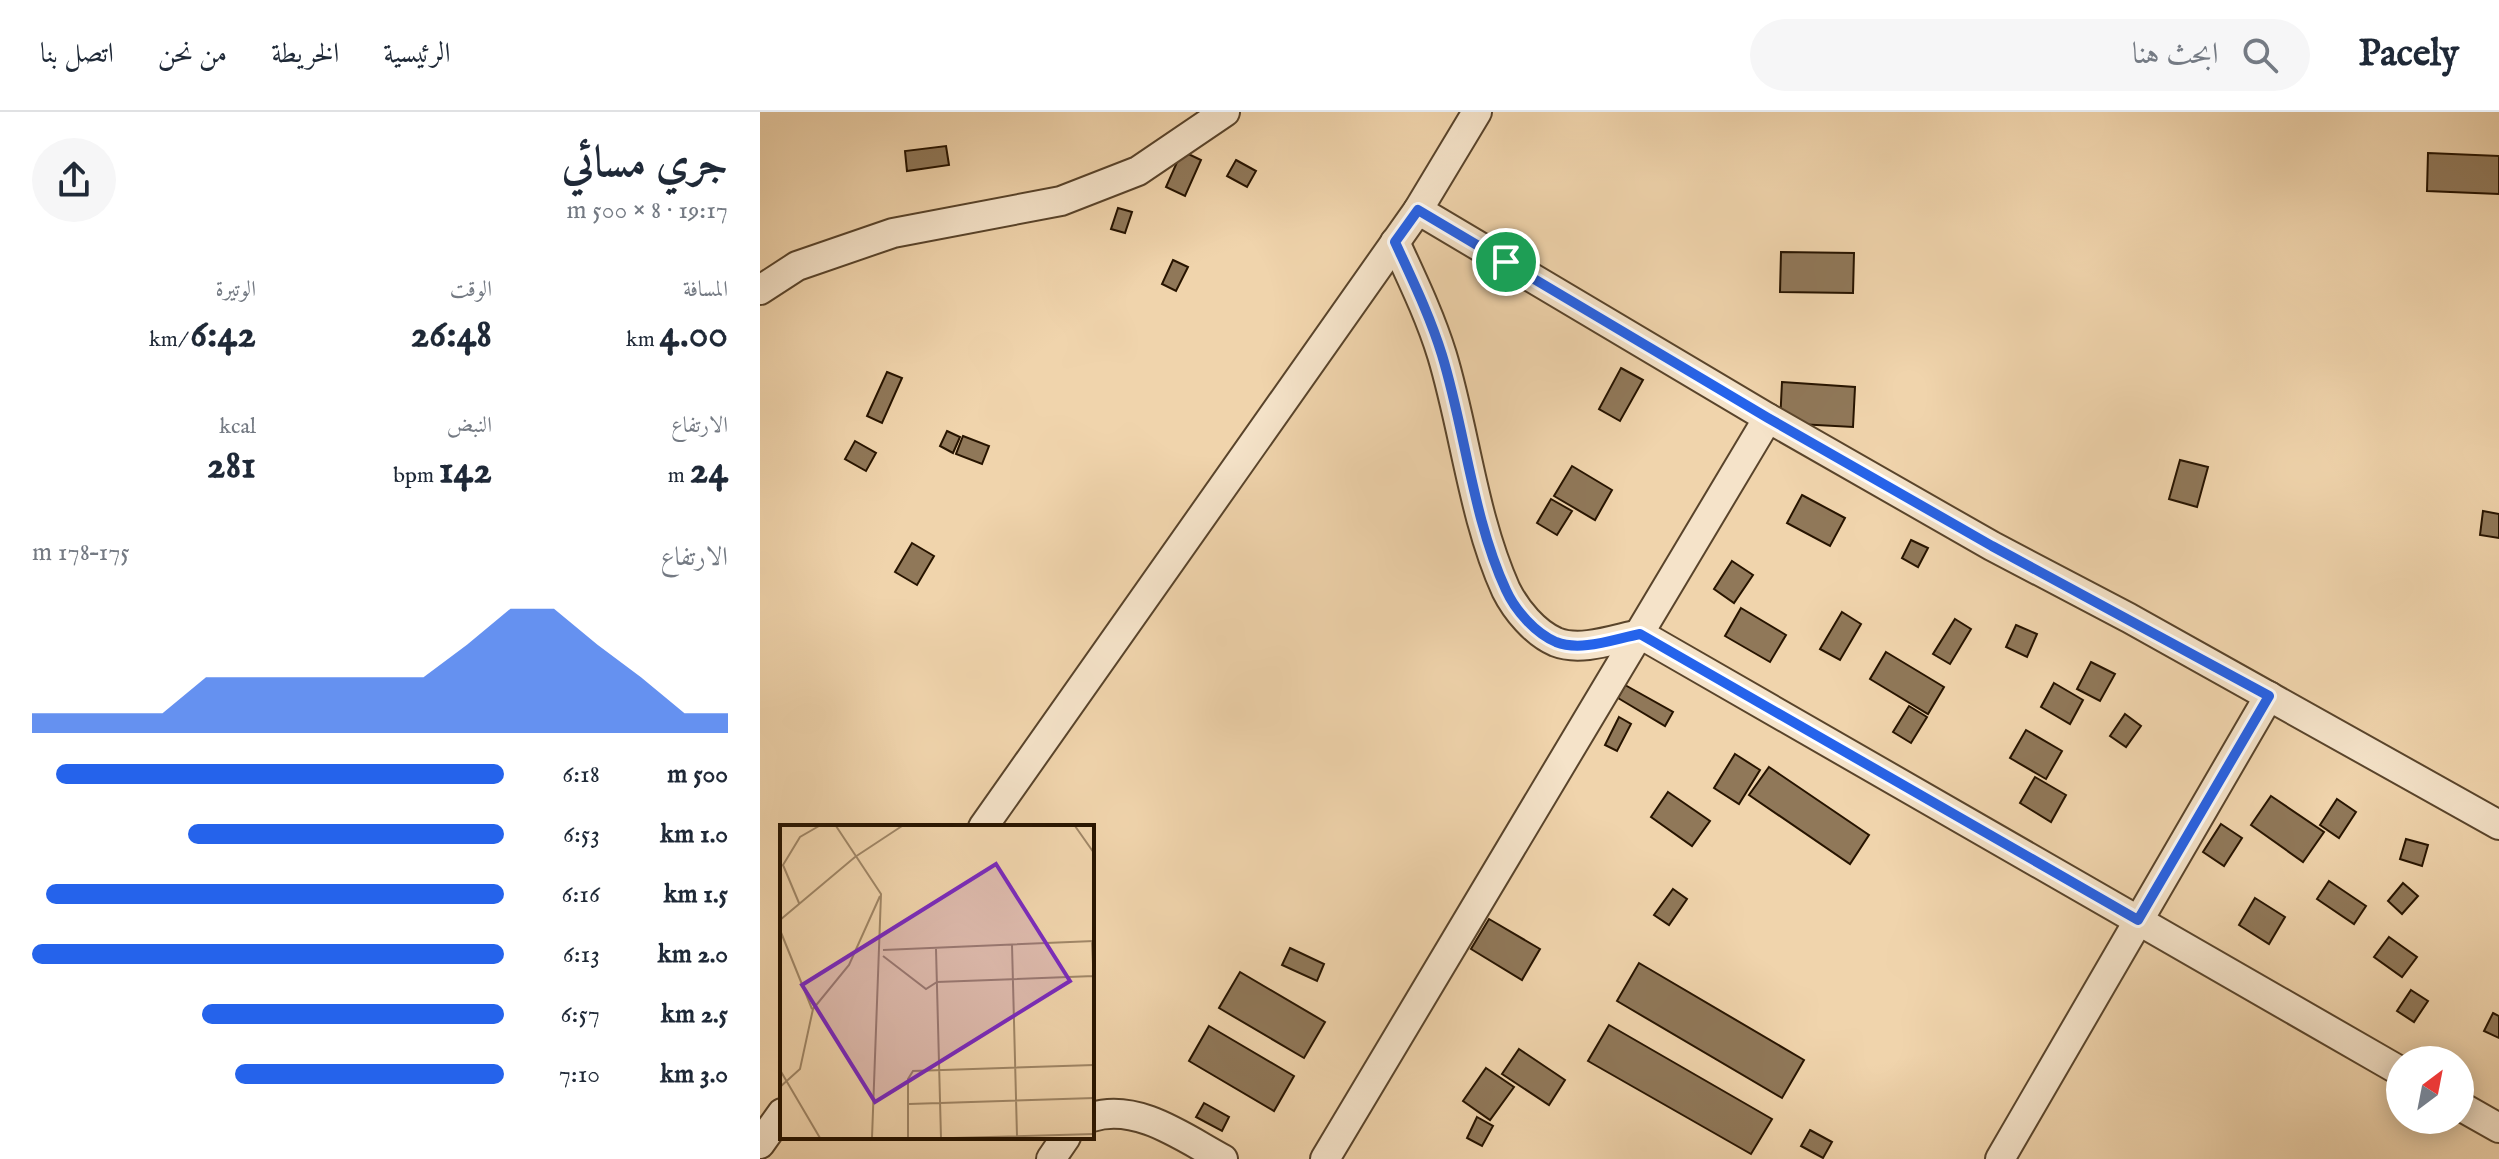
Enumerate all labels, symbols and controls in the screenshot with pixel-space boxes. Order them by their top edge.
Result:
search box [1750,19,2310,91]
text: Pacely [2358,31,2459,79]
icon: search [2238,33,2282,77]
text: ابحث هنا [2132,36,2218,74]
text: اتصل بنا [40,37,114,72]
text: من نحن [158,37,227,72]
text: الخريطة [271,37,339,72]
text: الرئيسية [383,37,451,72]
text: جري مسائي [562,136,728,192]
button: share [32,138,116,222]
text: 19:17 · 8 × 500 m [567,194,728,227]
pin [1472,228,1540,296]
icon: arrive [1484,240,1528,284]
text: الوتيرة [215,276,256,304]
text: الوقت [450,276,492,304]
text: المسافة [683,276,728,304]
text: 6:42 [190,310,256,361]
text: 26:48 [411,310,492,361]
text: 4.00 [660,310,728,361]
text: /km [149,326,190,354]
text: km [626,326,660,354]
text: النبض [447,412,492,440]
text: الارتفاع [671,412,728,440]
text: kcal [219,413,256,441]
text: 281 [207,441,256,492]
text: 142 [439,446,492,497]
text: 24 [690,446,728,497]
text: bpm [393,462,439,490]
text: m [668,462,690,490]
text: 175–178 m [32,536,130,569]
text: الارتفاع [661,541,728,574]
text: 6:18 [562,758,600,791]
text: 500 m [667,758,728,791]
text: 6:53 [563,818,600,851]
text: 1.0 km [660,818,728,851]
inset map [780,825,1094,1139]
text: 6:16 [562,878,600,911]
text: 1.5 km [664,878,728,911]
text: 6:13 [563,938,600,971]
text: 2.0 km [658,938,728,971]
text: 6:57 [561,998,600,1031]
text: 2.5 km [661,998,728,1031]
north arrow [2386,1046,2474,1134]
map controls [2386,1046,2474,1134]
text: 7:10 [559,1058,600,1091]
text: 3.0 km [660,1058,728,1091]

